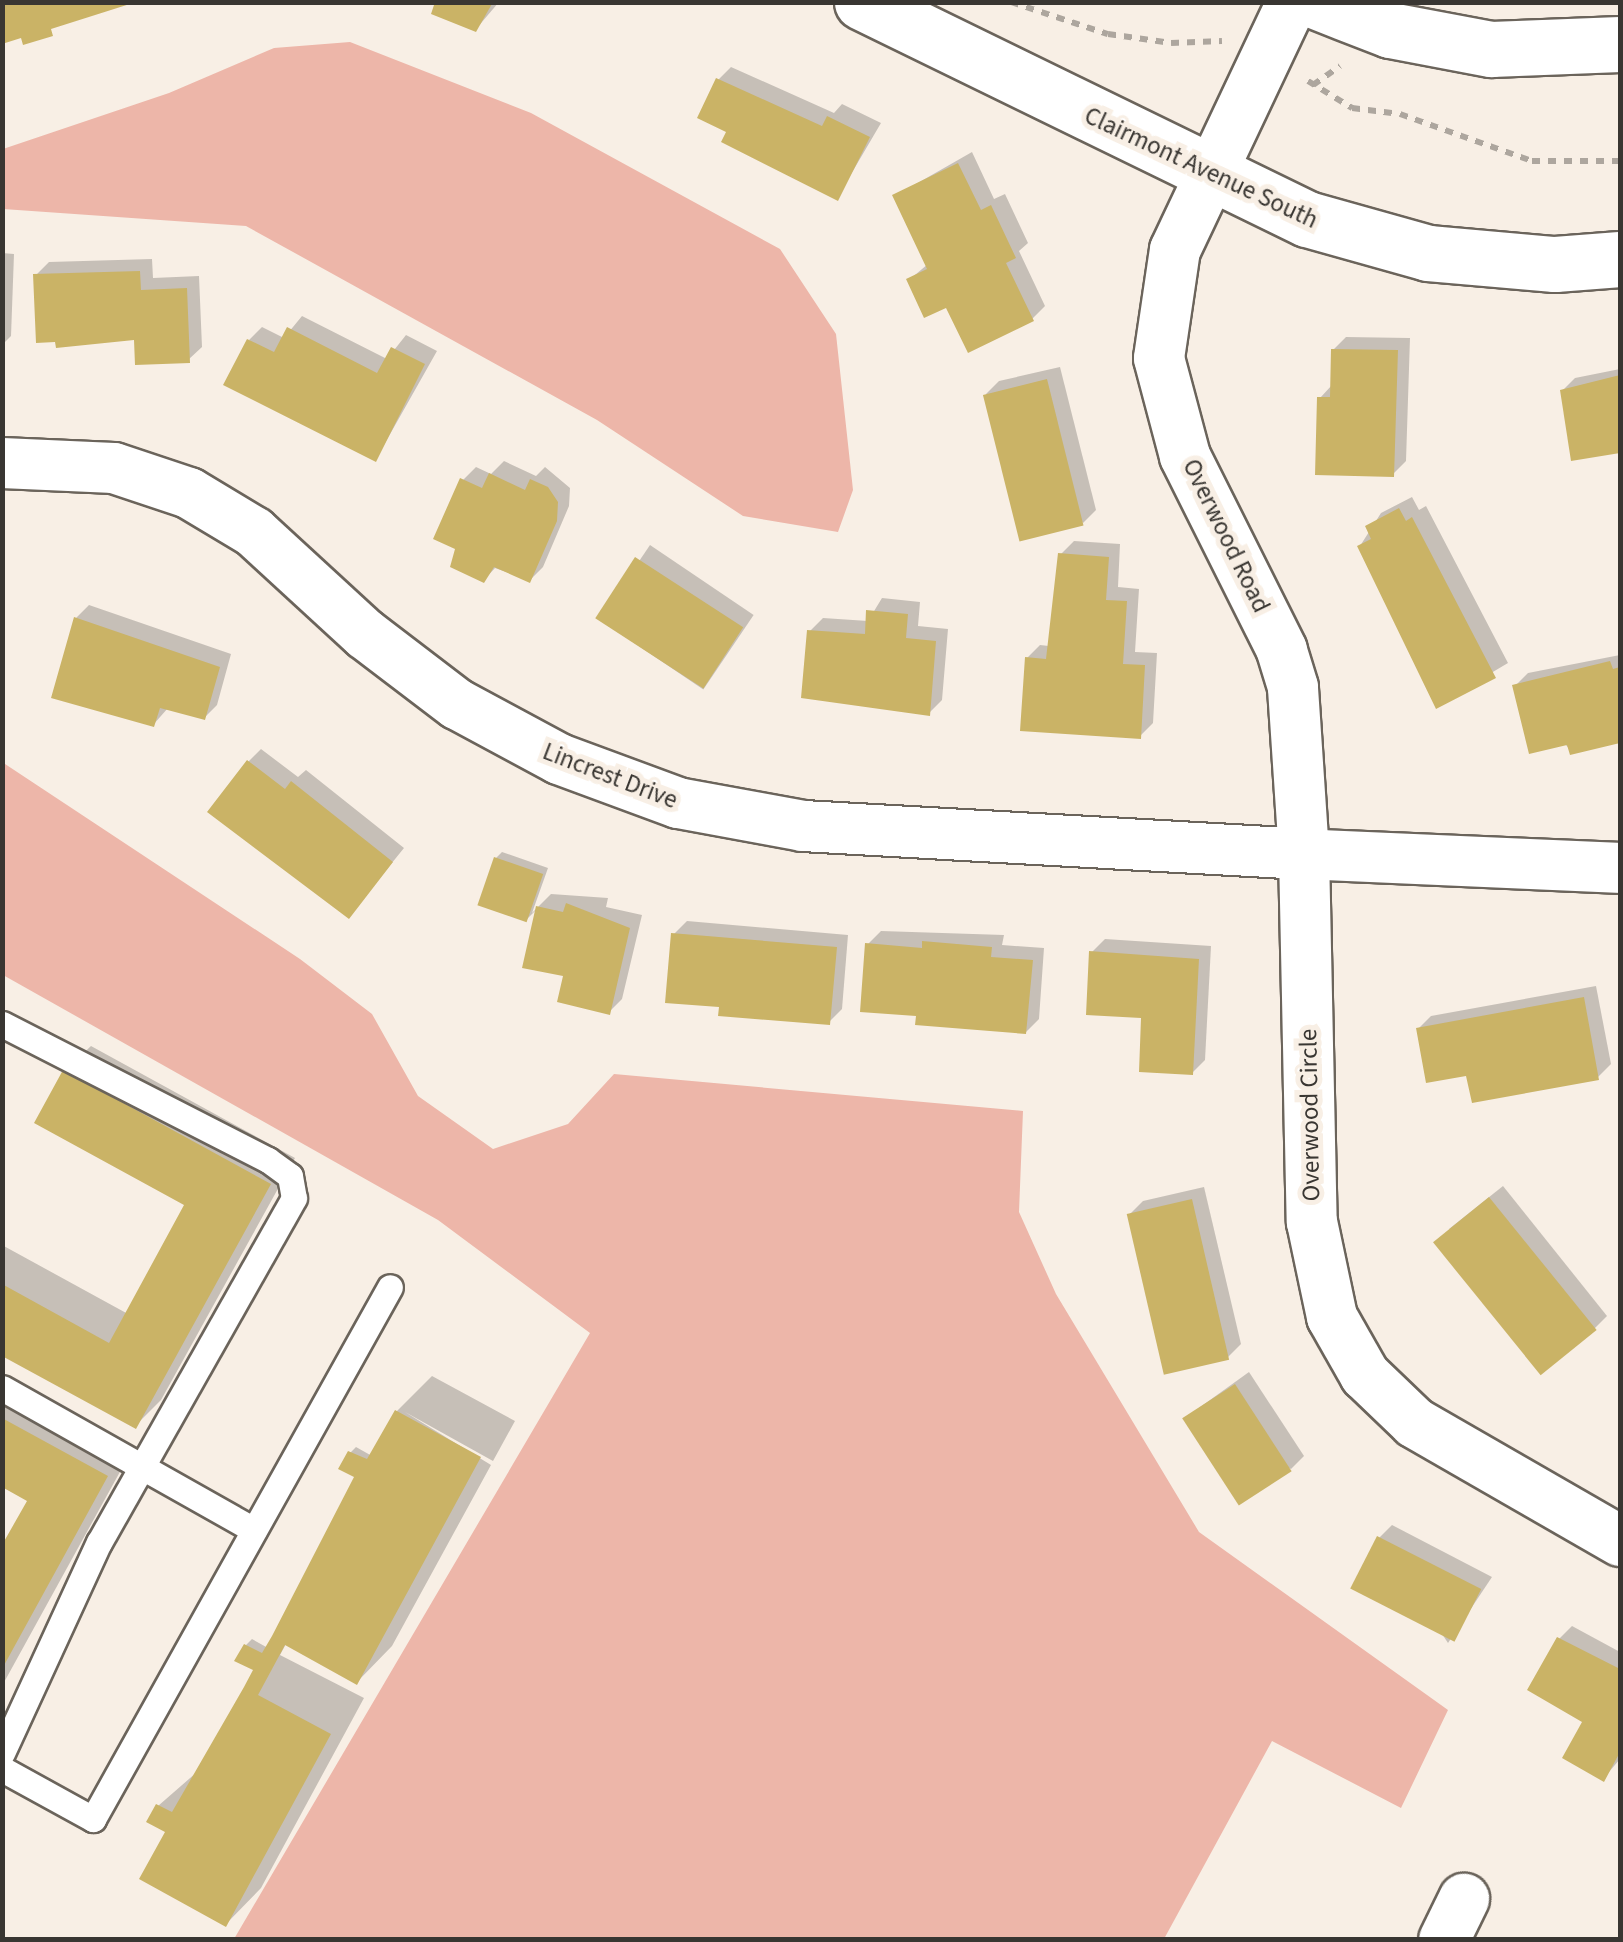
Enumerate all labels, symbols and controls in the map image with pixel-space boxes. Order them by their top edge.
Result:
street label: Clairmont Avenue South [1080,101,1322,235]
street label: Overwood Road [1176,454,1276,618]
street label: Lincrest Drive [538,737,682,815]
street label: Overwood Circle [1293,1028,1327,1202]

